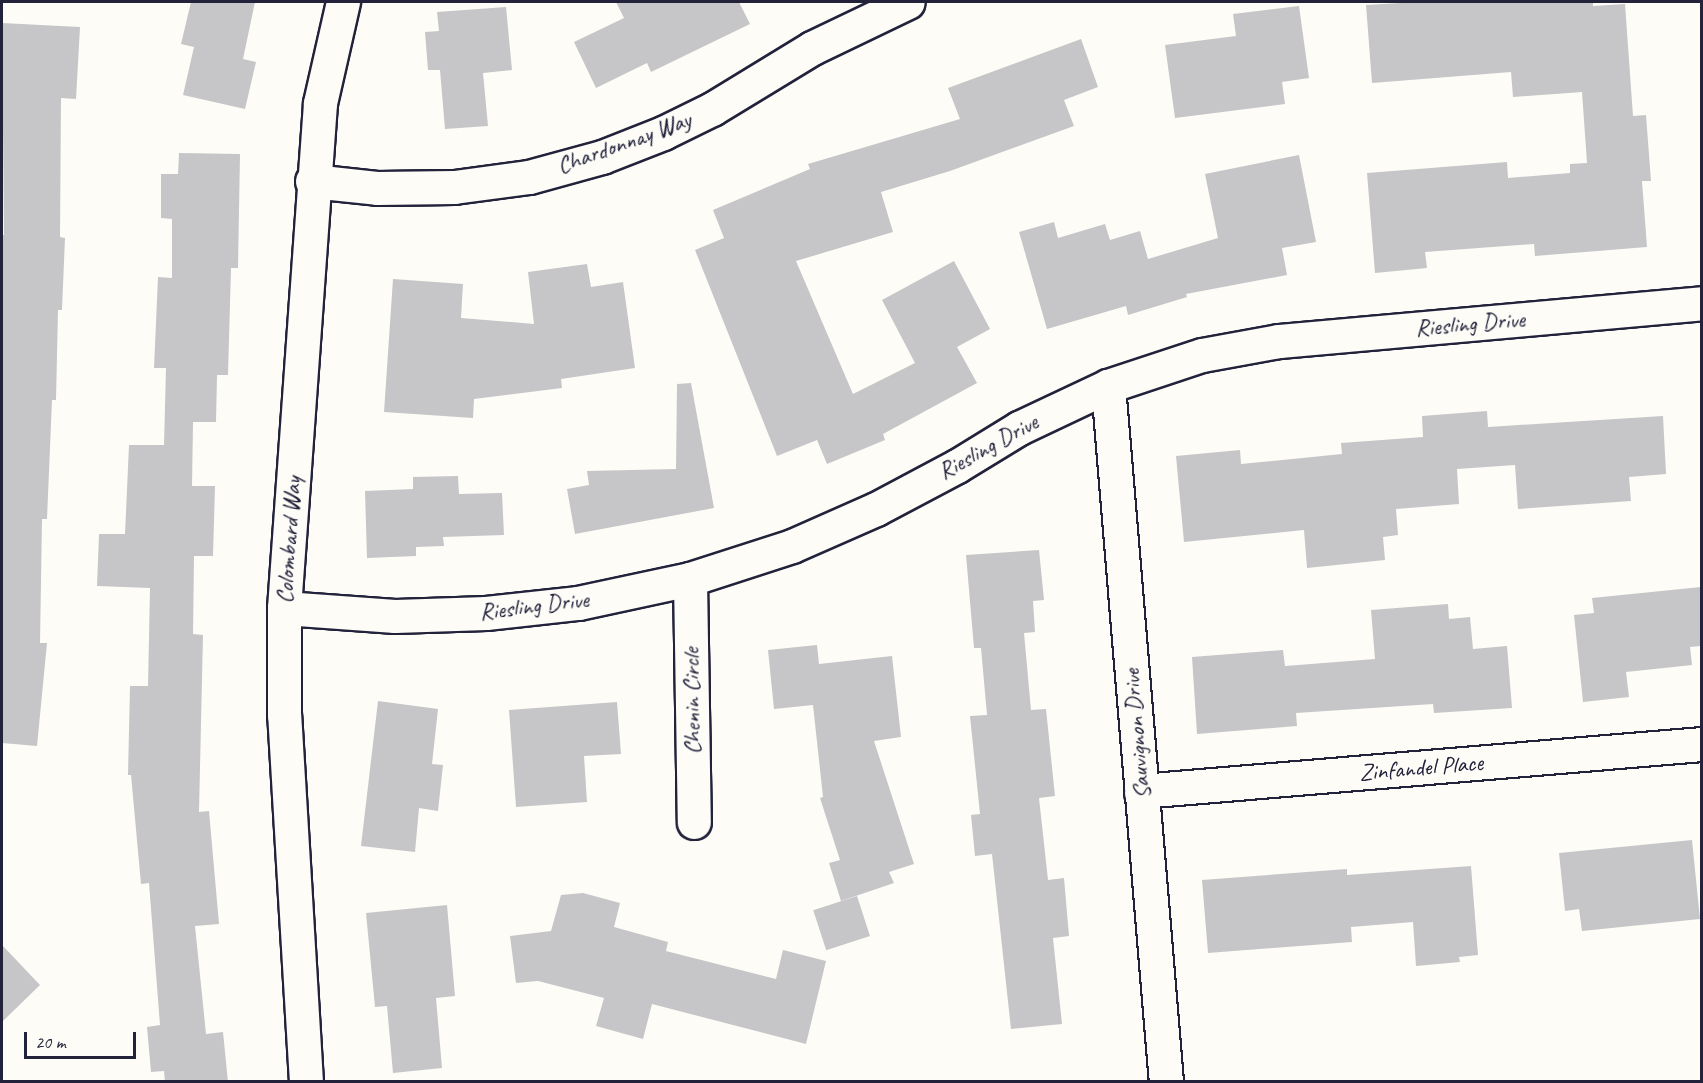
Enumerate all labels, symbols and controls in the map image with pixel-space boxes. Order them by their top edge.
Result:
street label: Chardonnay Way [553,105,695,181]
street label: Riesling Drive [1414,305,1526,343]
street label: Riesling Drive [933,408,1043,486]
street label: Colombard Way [270,476,308,604]
street label: Riesling Drive [478,585,590,627]
street label: Chenin Circle [677,647,707,755]
street label: Sauvignon Drive [1117,668,1157,800]
street label: Zinfandel Place [1358,748,1484,788]
scale bar [27,1020,140,1058]
text: 20 m [35,1031,66,1053]

